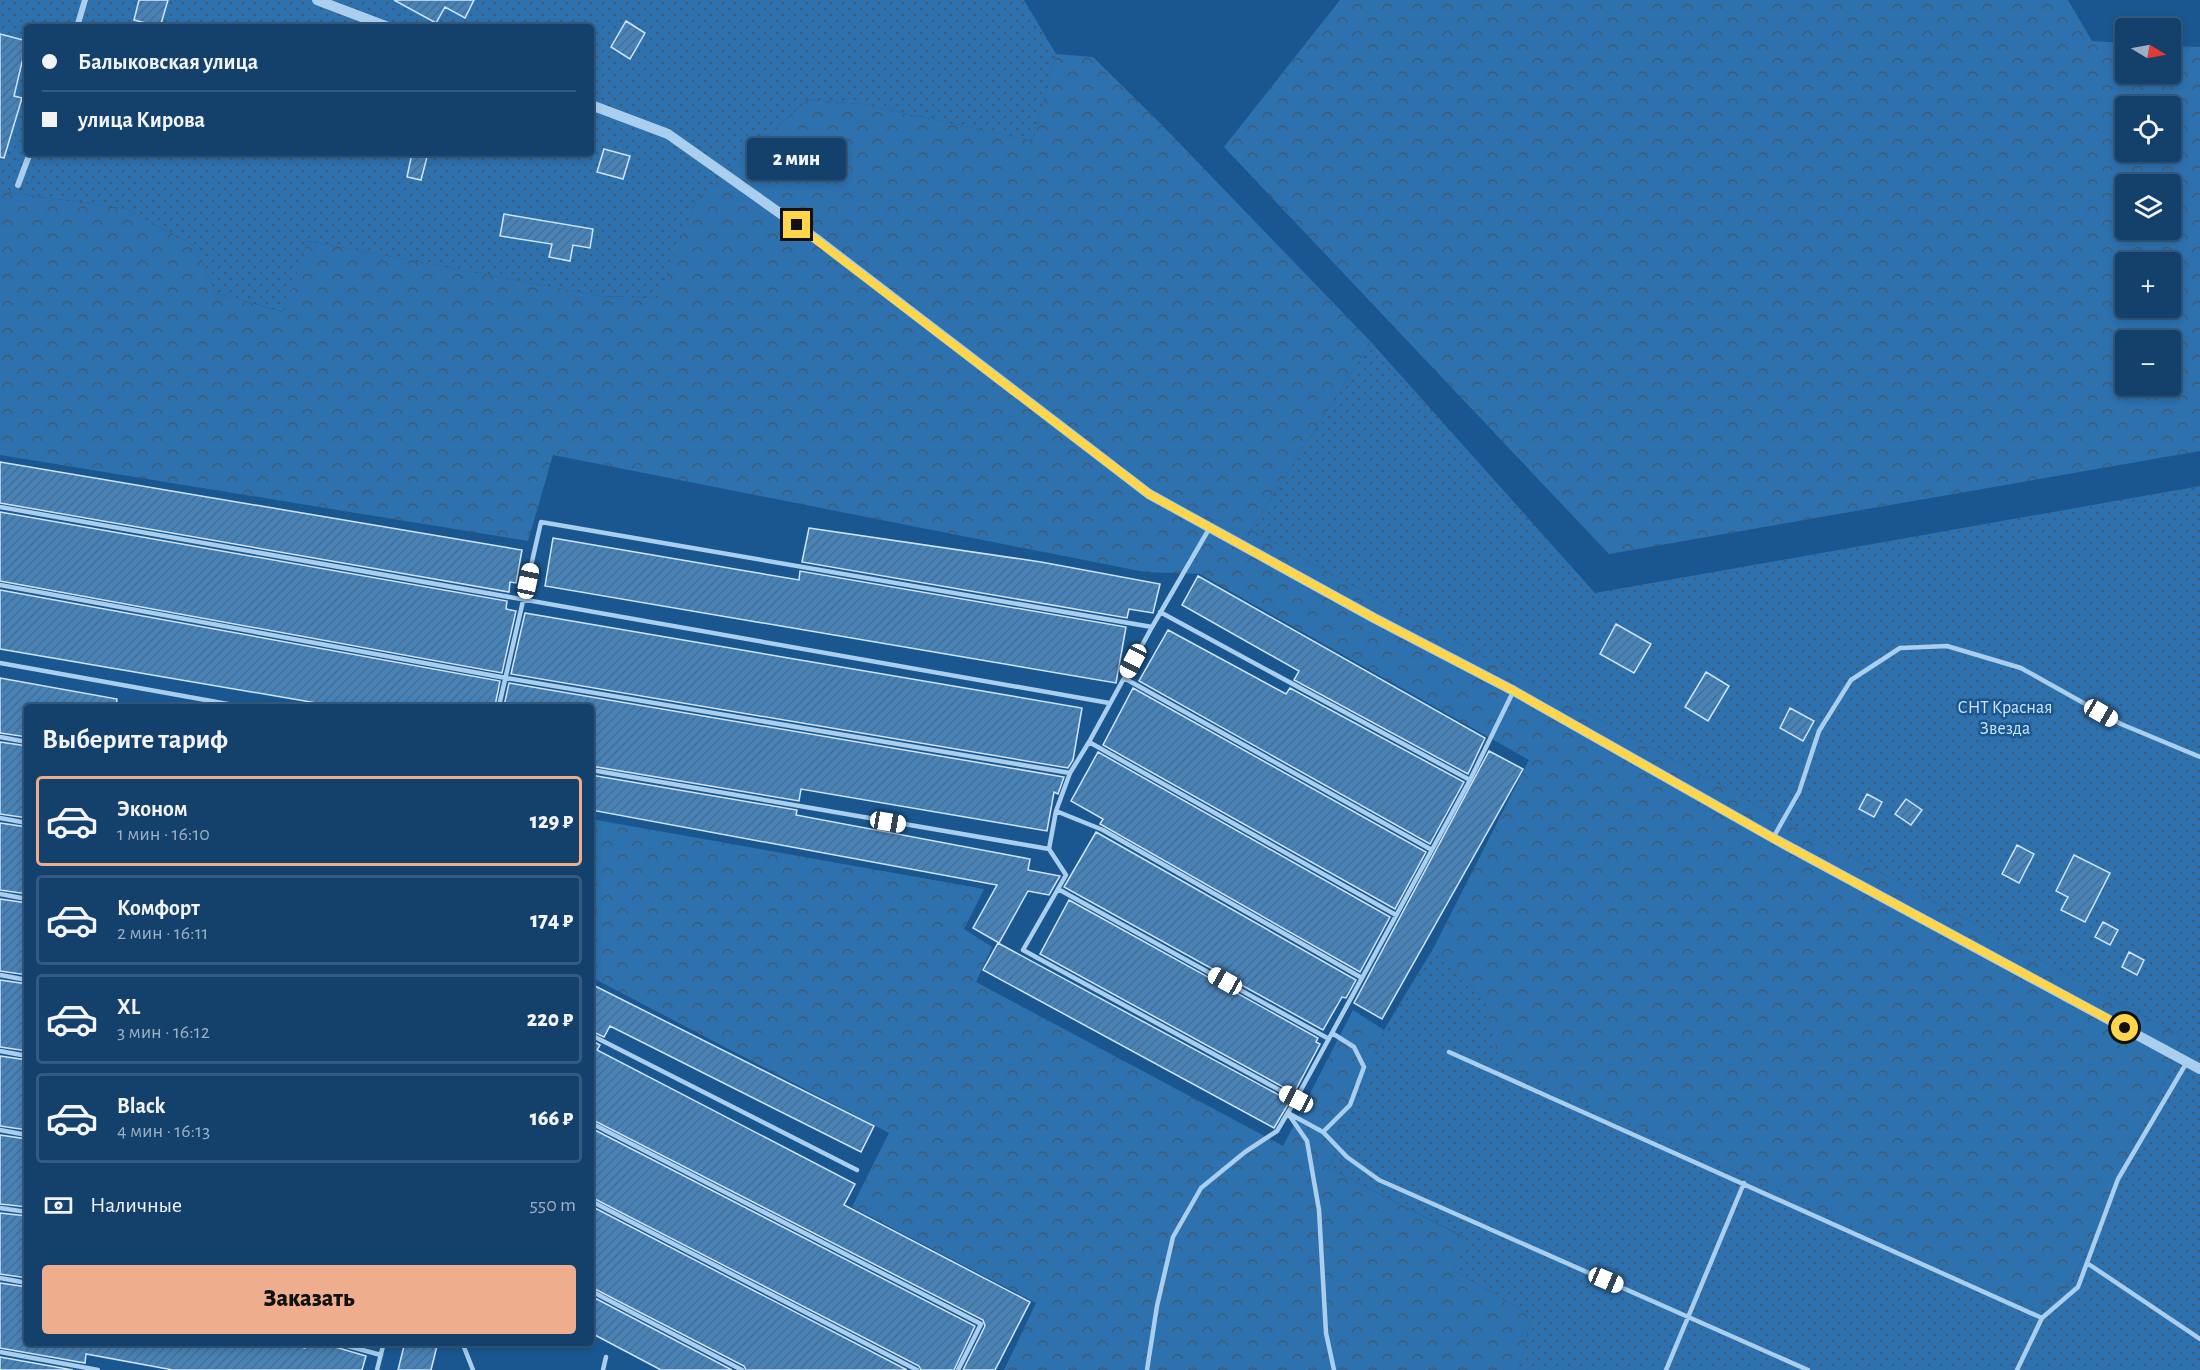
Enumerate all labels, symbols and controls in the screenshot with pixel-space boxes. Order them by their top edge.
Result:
north arrow [2115,18,2181,84]
map controls [2115,18,2181,396]
text: Балыковская улица [78,51,258,73]
button: locate [2115,96,2181,162]
text: улица Кирова [78,109,205,131]
callout: 2 мин [748,138,846,180]
text: 2 мин [773,149,820,169]
button: layers [2115,174,2181,240]
route end [783,211,810,238]
button: + [2115,252,2181,318]
button: − [2115,330,2181,396]
car [515,562,541,600]
car [1117,641,1149,681]
car [2081,696,2121,730]
park label: СНТ Красная Звезда [1958,699,2052,738]
text: Выберите тариф [42,726,228,753]
icon: car [45,794,99,848]
text: Эконом [117,798,188,820]
text: 129 ₽ [530,810,573,832]
car [869,810,907,834]
text: 1 мин · 16:10 [117,824,210,844]
icon: car [45,893,99,947]
text: Комфорт [117,897,200,919]
text: 174 ₽ [530,909,573,931]
text: 2 мин · 16:11 [117,923,208,943]
car [1205,964,1245,998]
icon: car [45,992,99,1046]
text: XL [117,996,140,1018]
text: 220 ₽ [527,1008,573,1030]
route start [2111,1014,2138,1041]
text: 3 мин · 16:12 [117,1022,210,1042]
car [1276,1083,1316,1115]
icon: car [45,1091,99,1145]
text: Black [117,1095,165,1117]
text: 166 ₽ [530,1107,573,1129]
text: 4 мин · 16:13 [117,1121,210,1141]
icon: cash [42,1189,75,1222]
text: Наличные [90,1194,182,1216]
text: 550 m [529,1195,576,1215]
button: Заказать [42,1265,576,1334]
car [1586,1265,1626,1295]

